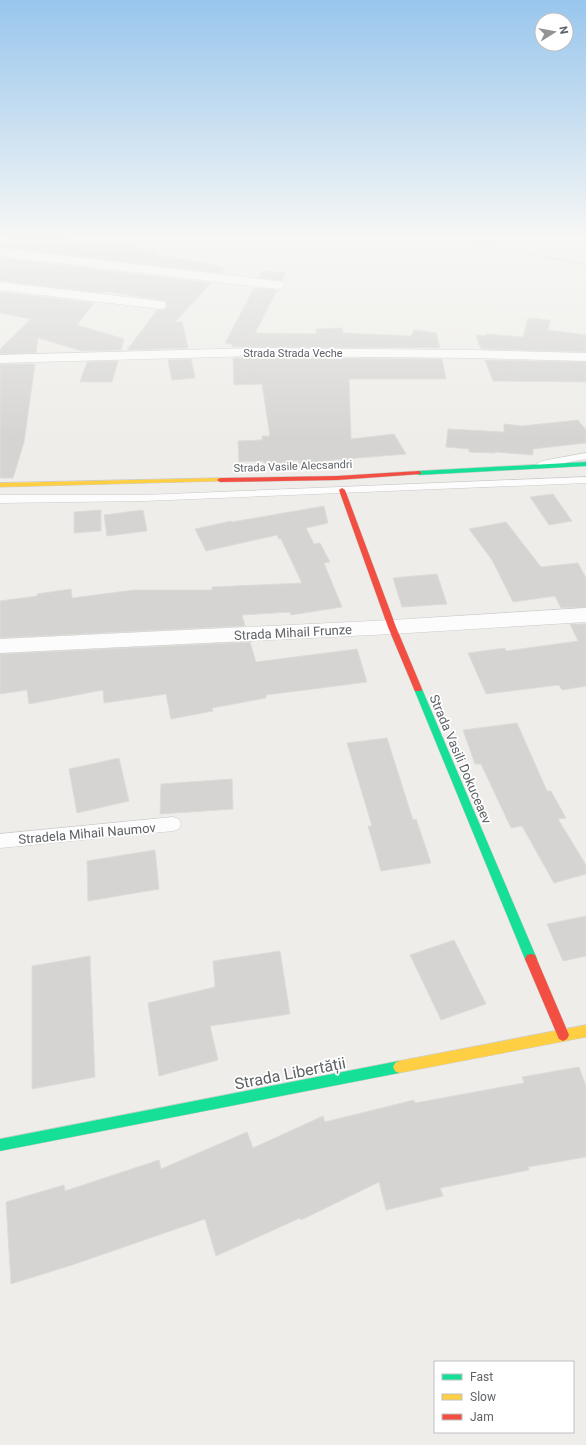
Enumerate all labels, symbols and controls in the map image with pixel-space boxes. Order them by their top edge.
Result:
north arrow [534,12,574,52]
text: N [556,25,570,35]
street label: Strada Strada Veche [243,347,343,360]
street label: Strada Vasile Alecsandri [233,458,353,475]
street label: Strada Mihail Frunze [234,622,353,643]
street label: Strada Vasili Dokuceaev [427,692,495,827]
street label: Stradela Mihail Naumov [18,820,157,847]
street label: Strada Libertății [233,1053,348,1095]
legend [434,1361,574,1433]
text: Fast [470,1370,493,1384]
text: Slow [470,1390,496,1404]
text: Jam [470,1410,494,1424]

